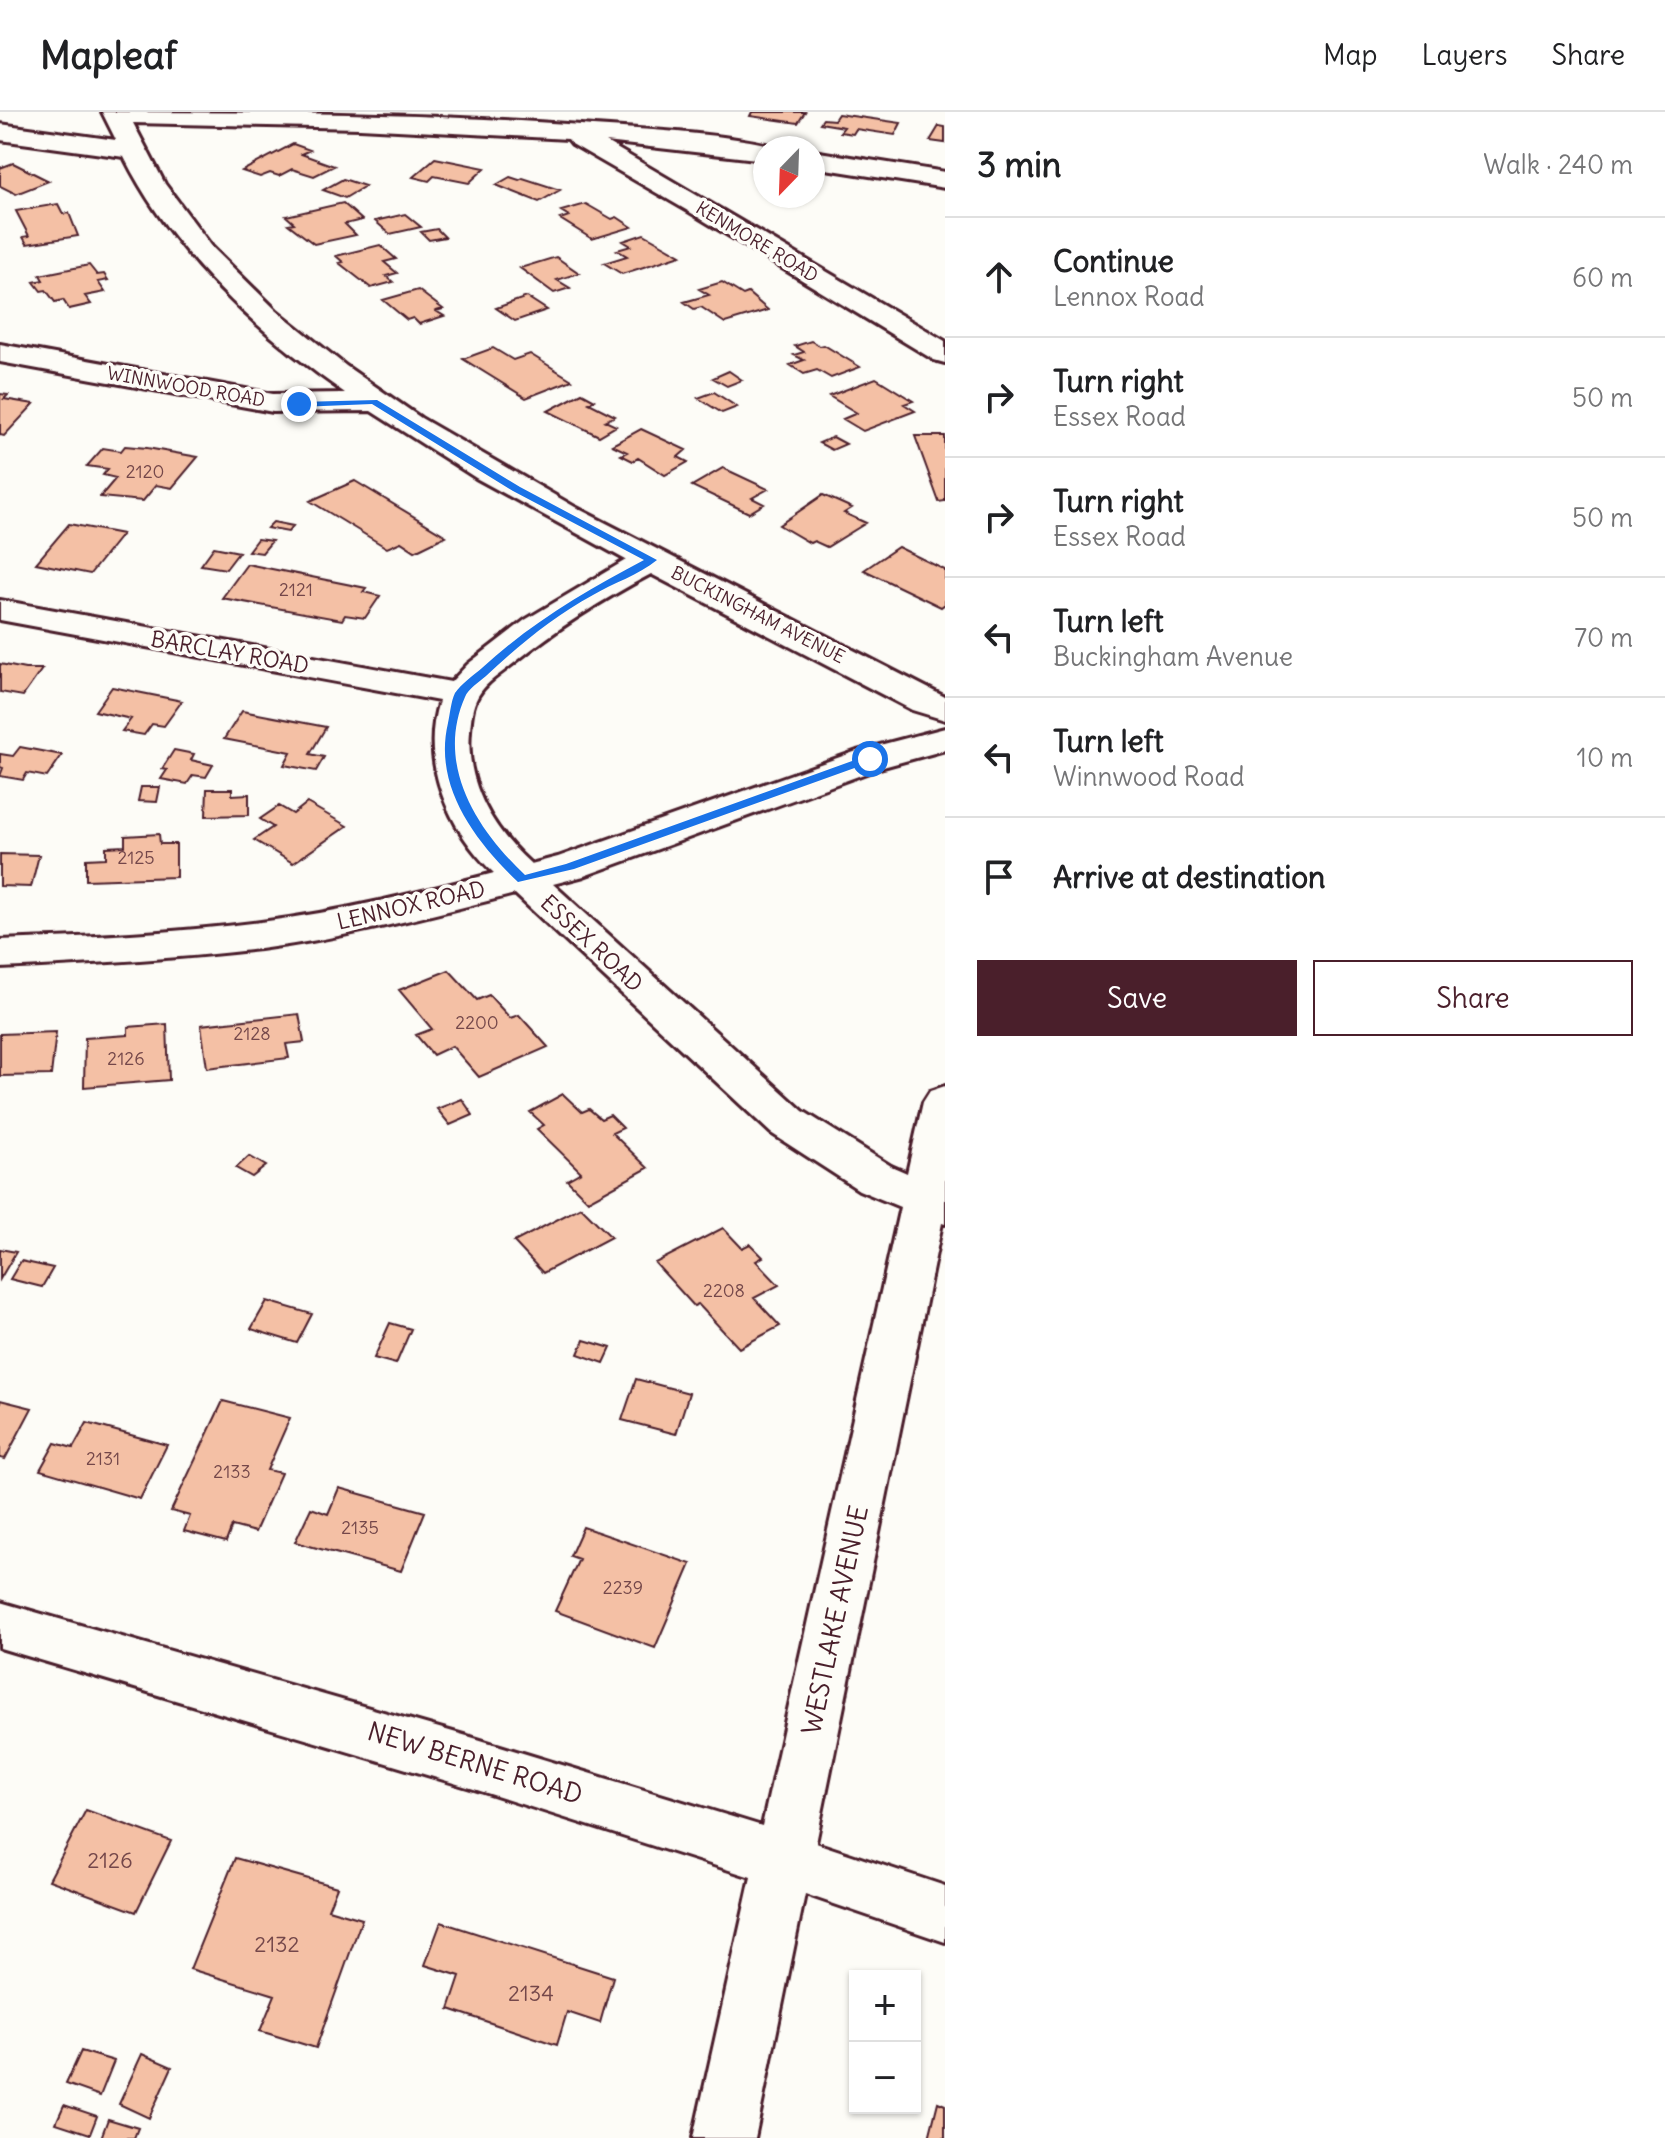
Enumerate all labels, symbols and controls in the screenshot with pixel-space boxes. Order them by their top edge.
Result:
text: Mapleaf [40,32,177,79]
text: Map [1323,37,1378,73]
text: Layers [1422,37,1508,73]
text: Share [1552,37,1625,73]
north arrow [753,136,825,208]
text: 3 min [977,143,1062,186]
text: Walk · 240 m [1483,148,1633,181]
street label: KENMORE ROAD [692,196,823,287]
text: Continue [1053,242,1174,280]
icon: ahead [977,255,1021,299]
text: 60 m [1572,261,1633,294]
text: Lennox Road [1053,280,1205,313]
street label: WINNWOOD ROAD [105,361,267,412]
text: Turn right [1053,362,1184,400]
icon: right [977,375,1021,419]
text: 50 m [1572,381,1633,414]
route end [281,386,317,422]
text: Essex Road [1053,400,1186,433]
house number: 2120 [126,460,164,483]
text: Turn right [1053,482,1184,520]
icon: right [977,495,1021,539]
text: 50 m [1572,501,1633,534]
text: Essex Road [1053,520,1186,553]
street label: BUCKINGHAM AVENUE [668,561,849,668]
house number: 2121 [279,578,313,601]
text: Turn left [1053,602,1164,640]
icon: left [977,615,1021,659]
text: 70 m [1574,621,1633,654]
street label: BARCLAY ROAD [149,624,311,680]
text: Buckingham Avenue [1053,640,1293,673]
text: Turn left [1053,722,1164,760]
icon: left [977,735,1021,779]
route start [852,741,888,777]
text: 10 m [1577,741,1633,774]
text: Winnwood Road [1053,760,1245,793]
house number: 2125 [117,846,155,869]
icon: arrive [977,855,1021,899]
text: Arrive at destination [1053,858,1325,896]
street label: LENNOX ROAD [334,874,488,936]
street label: ESSEX ROAD [535,888,649,998]
button: Save [977,960,1297,1036]
button: Share [1313,960,1633,1036]
house number: 2200 [455,1011,499,1034]
house number: 2128 [233,1022,271,1045]
house number: 2126 [107,1047,145,1070]
house number: 2208 [703,1279,745,1302]
house number: 2131 [86,1447,120,1470]
house number: 2133 [213,1460,251,1483]
street label: WESTLAKE AVENUE [794,1502,875,1738]
house number: 2135 [341,1516,379,1539]
house number: 2239 [603,1576,643,1599]
street label: NEW BERNE ROAD [364,1714,587,1811]
house number: 2126 [87,1846,133,1874]
house number: 2132 [254,1930,300,1958]
map controls [849,1970,921,2114]
button: + [849,1970,921,2042]
house number: 2134 [508,1979,554,2007]
button: − [849,2042,921,2114]

